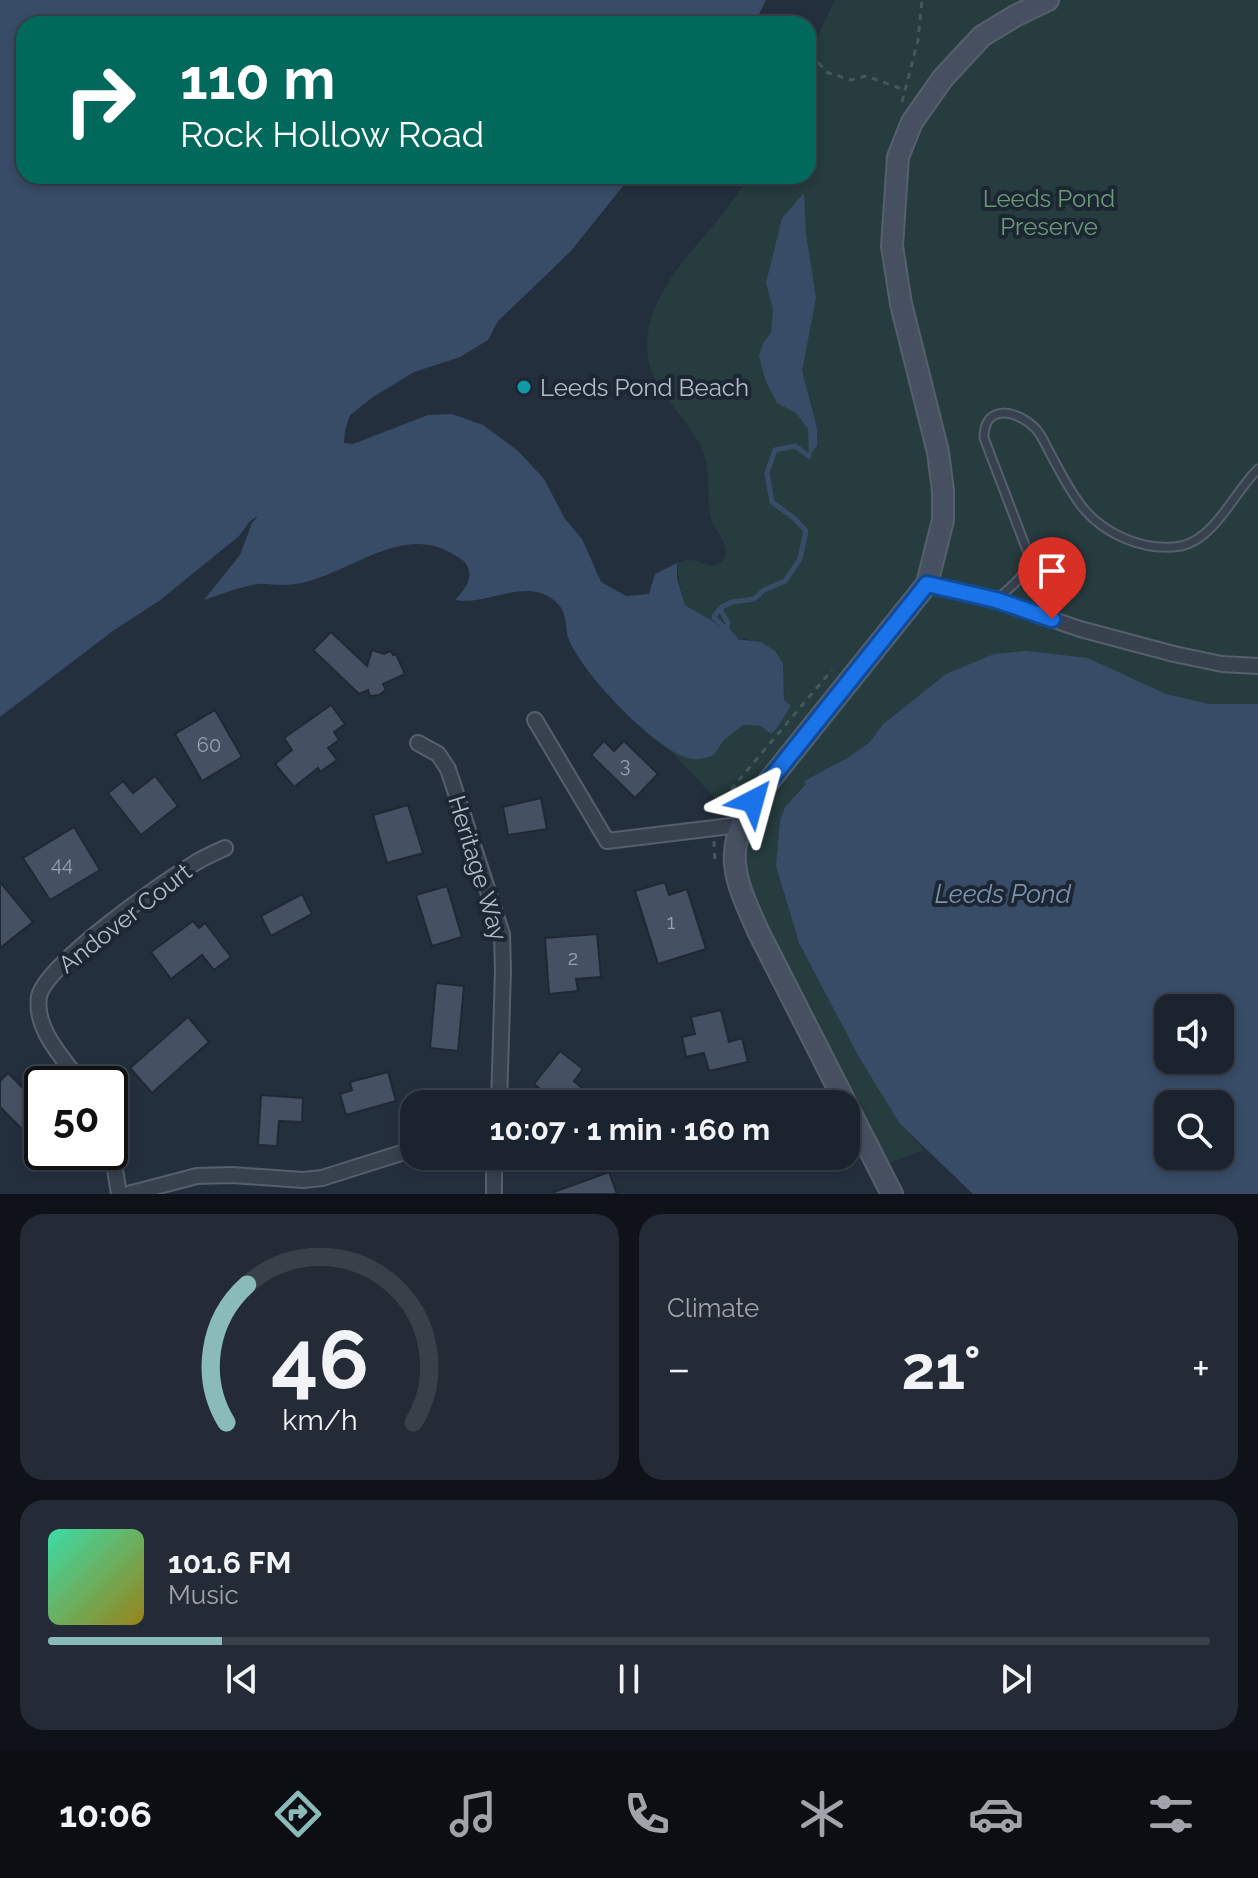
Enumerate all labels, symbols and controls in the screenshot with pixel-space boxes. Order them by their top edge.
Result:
text: 110 m [180,46,335,112]
icon: right [48,48,152,152]
text: Rock Hollow Road [180,113,484,155]
park label: Leeds Pond Preserve [983,184,1115,241]
place label: Leeds Pond Beach [540,373,749,402]
marker: Leeds Pond Beach [515,378,533,396]
pin [1018,537,1086,619]
icon: arrive [1030,549,1074,593]
house number: 60 [197,733,221,757]
house number: 3 [620,753,630,777]
position arrow [711,759,795,843]
street label: Heritage Way [442,792,514,944]
house number: 44 [51,852,73,876]
street label: Andover Court [53,857,197,979]
water label: Leeds Pond [935,879,1072,909]
house number: 1 [667,910,676,934]
house number: 2 [568,946,578,970]
map controls [1154,994,1234,1170]
button: sound [1154,994,1234,1074]
speed limit sign: 50 [24,1066,128,1170]
button: search [1154,1090,1234,1170]
text: 10:07 · 1 min · 160 m [490,1112,770,1147]
text: Climate [667,1293,759,1323]
text: 46 [271,1311,368,1408]
text: 21° [902,1333,981,1403]
text: − [667,1343,691,1394]
text: + [1192,1343,1210,1394]
text: km/h [282,1403,357,1437]
text: 101.6 FM [168,1545,291,1580]
text: Music [168,1580,239,1610]
icon: previous [220,1657,264,1701]
icon: pause [607,1657,651,1701]
icon: next [994,1657,1038,1701]
icon: directions [270,1786,326,1842]
icon: music [445,1786,501,1842]
icon: phone [619,1786,675,1842]
icon: climate [794,1786,850,1842]
icon: car [968,1786,1024,1842]
icon: filters [1143,1786,1199,1842]
text: 10:06 [59,1793,152,1835]

